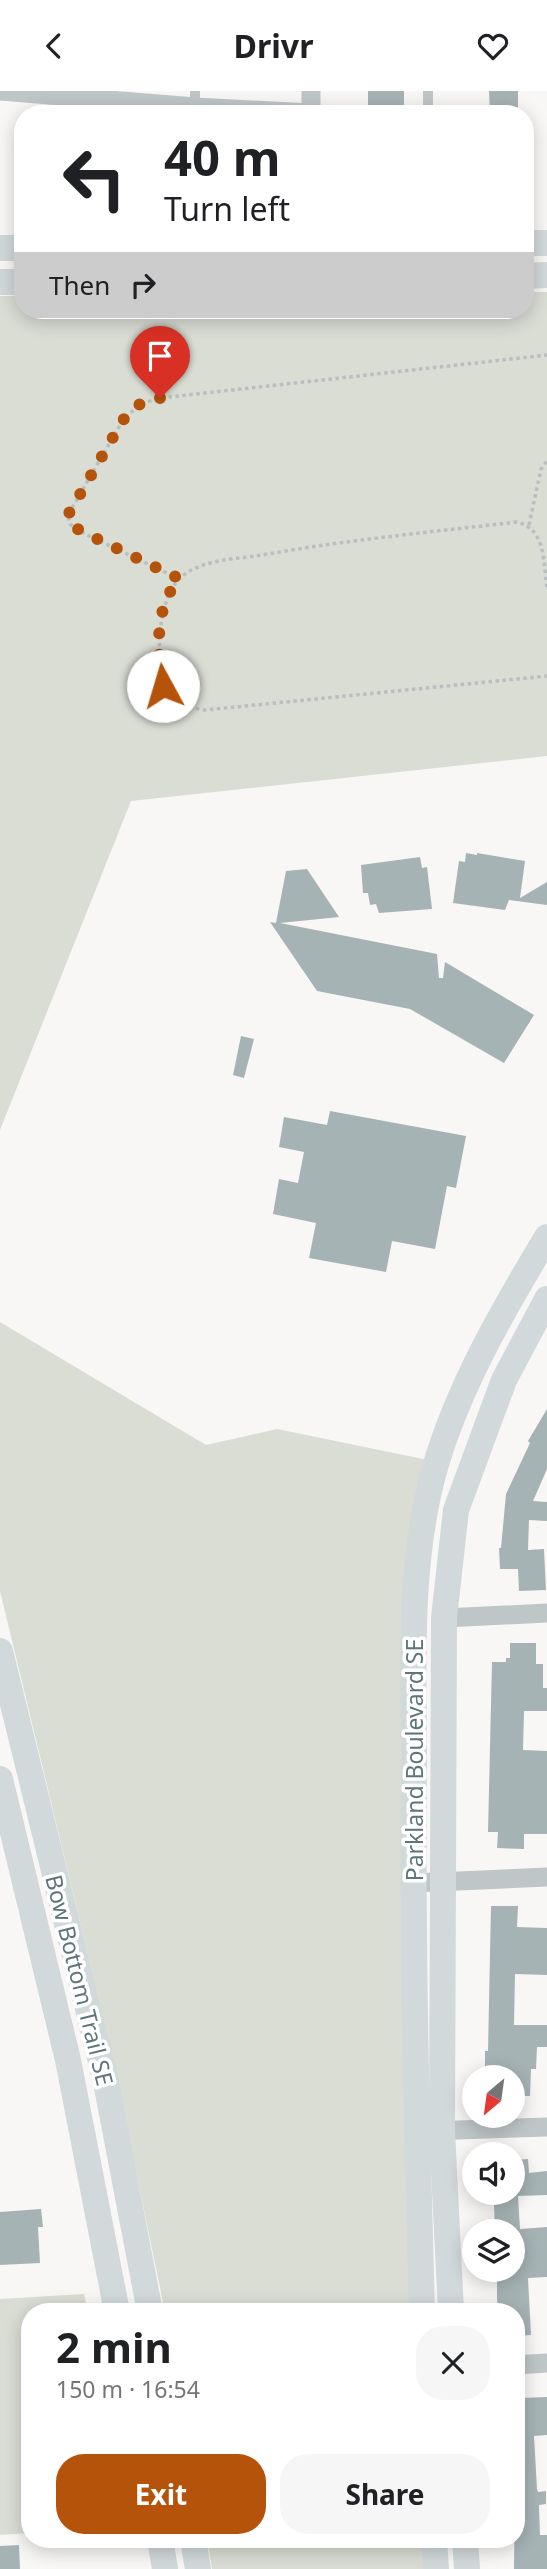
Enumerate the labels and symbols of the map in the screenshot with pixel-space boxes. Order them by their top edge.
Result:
pin [130,326,190,398]
position arrow [126,649,200,723]
street label: Parkland Boulevard SE [398,1639,430,1881]
street label: Bow Bottom Trail SE [38,1871,122,2089]
north arrow [462,2065,525,2128]

